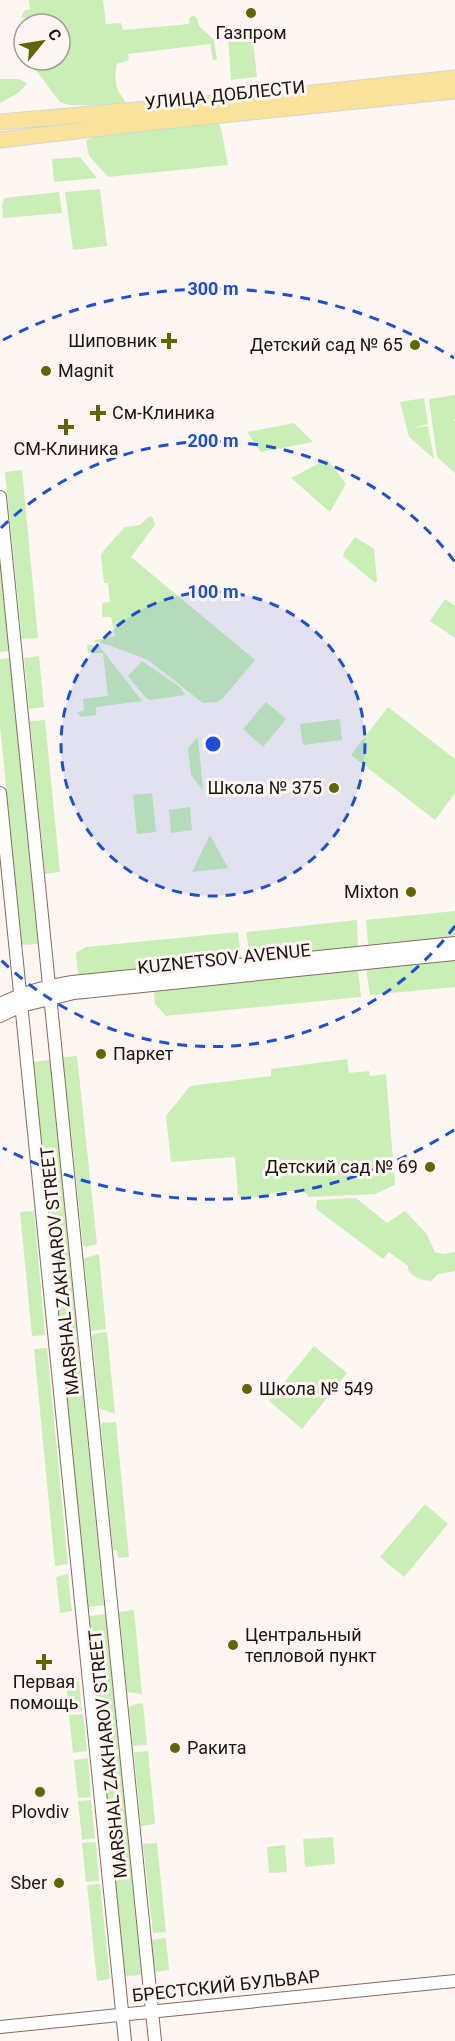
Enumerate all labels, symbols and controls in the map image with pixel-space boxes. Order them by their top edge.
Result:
marker: Газпром [244,6,258,20]
north arrow [12,12,72,72]
place label: Газпром [215,22,287,43]
text: С [44,25,65,44]
street label: УЛИЦА ДОБЛЕСТИ [144,76,306,113]
text: 300 m [187,278,239,299]
place label: Шиповник [68,330,157,351]
marker: Шиповник [162,334,176,348]
place label: Детский сад № 65 [250,334,403,355]
marker: Детский сад № 65 [408,338,422,352]
place label: Magnit [58,360,114,381]
marker: Magnit [39,364,53,378]
place label: См-Клиника [112,402,215,423]
marker: См-Клиника [89,404,107,422]
marker: СМ-Клиника [57,418,75,436]
text: 200 m [187,430,239,451]
place label: СМ-Клиника [13,438,119,459]
text: 100 m [187,581,239,602]
centre of rings [203,734,223,754]
place label: Школа № 375 [207,777,322,798]
marker: Школа № 375 [327,781,341,795]
place label: Mixton [344,881,399,902]
marker: Mixton [404,885,418,899]
street label: KUZNETSOV AVENUE [136,939,311,978]
place label: Паркет [113,1043,174,1064]
marker: Паркет [94,1047,108,1061]
street label: MARSHAL ZAKHAROV STREET [36,1145,83,1397]
place label: Детский сад № 69 [265,1156,418,1177]
marker: Детский сад № 69 [423,1160,437,1174]
place label: Школа № 549 [259,1378,374,1399]
marker: Школа № 549 [240,1382,254,1396]
place label: Центральный тепловой пункт [245,1624,377,1666]
street label: MARSHAL ZAKHAROV STREET [84,1628,131,1880]
marker: Центральный тепловой пункт [226,1638,240,1652]
marker: Первая помощь [37,1655,51,1669]
place label: Первая помощь [10,1671,78,1713]
place label: Ракита [187,1737,246,1758]
marker: Ракита [168,1741,182,1755]
marker: Plovdiv [33,1785,47,1799]
place label: Plovdiv [11,1801,69,1822]
place label: Sber [11,1872,47,1893]
marker: Sber [52,1876,66,1890]
street label: БРЕСТСКИЙ БУЛЬВАР [131,1965,321,2006]

